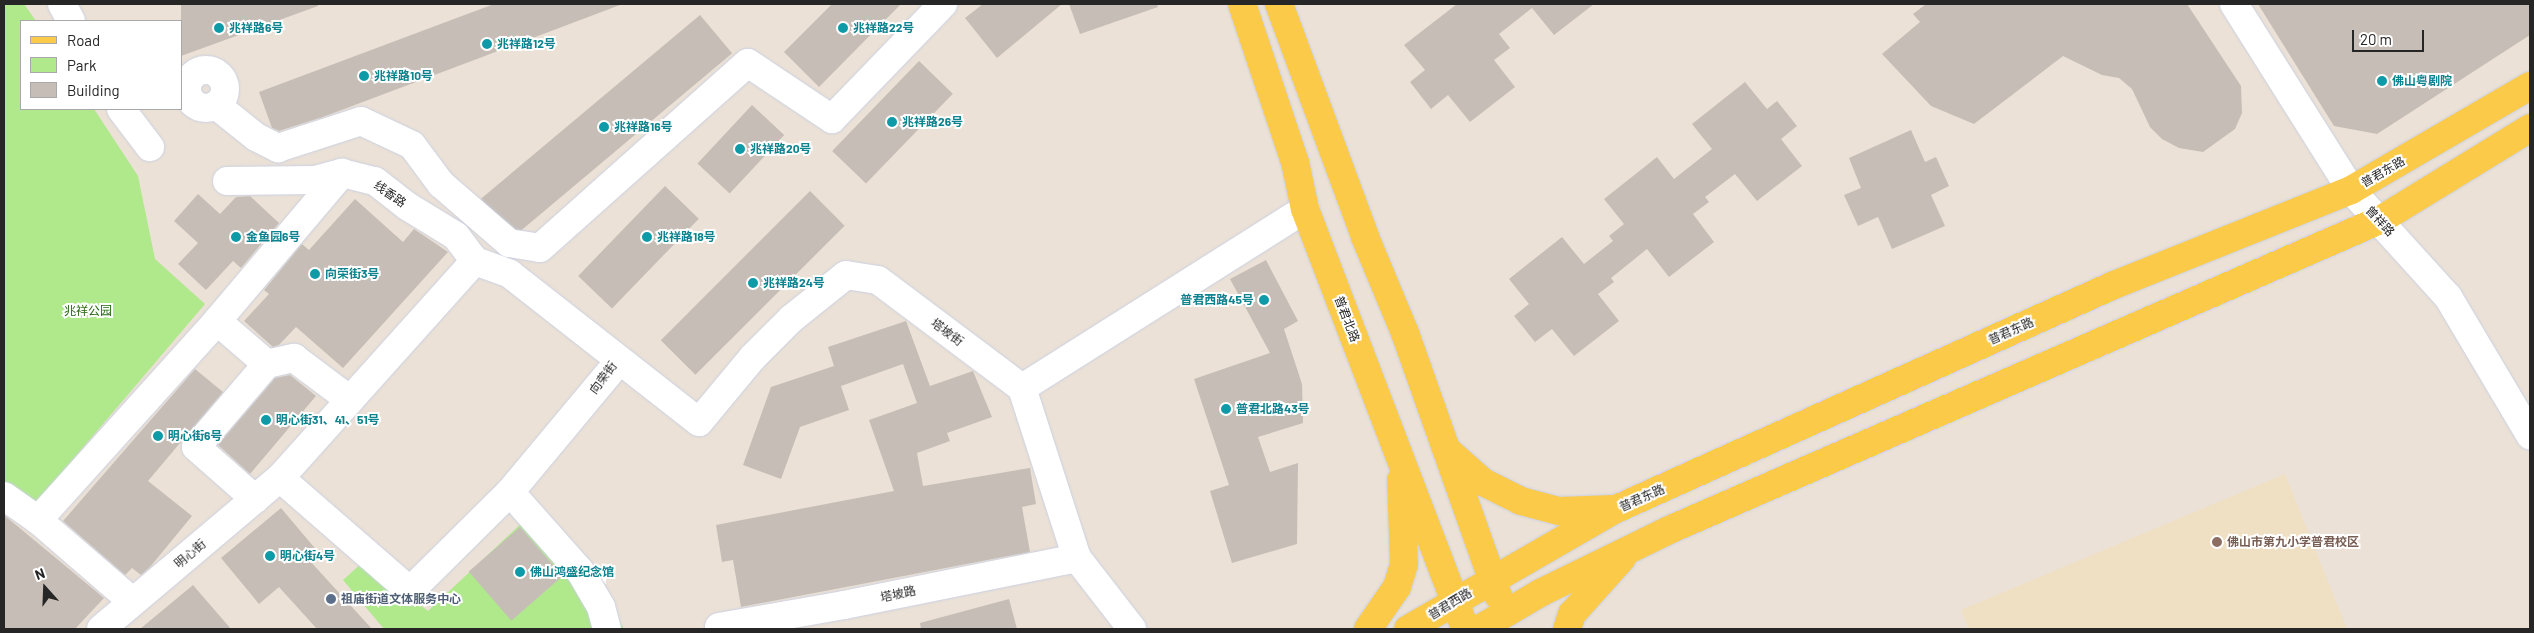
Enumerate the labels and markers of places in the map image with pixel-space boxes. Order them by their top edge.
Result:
place label: 兆祥路6号 [229,21,283,35]
place label: 兆祥路22号 [853,21,914,35]
marker: 兆祥路6号 [213,22,225,34]
marker: 兆祥路22号 [837,22,849,34]
place label: 兆祥路12号 [497,37,556,51]
marker: 兆祥路12号 [481,38,493,50]
place label: 兆祥路10号 [374,69,433,83]
marker: 兆祥路10号 [358,70,370,82]
place label: 佛山粤剧院 [2392,74,2452,88]
marker: 佛山粤剧院 [2376,75,2388,87]
place label: 兆祥路26号 [902,115,963,129]
marker: 兆祥路26号 [886,116,898,128]
place label: 兆祥路16号 [614,120,673,134]
marker: 兆祥路16号 [598,121,610,133]
place label: 兆祥路20号 [750,142,812,156]
marker: 兆祥路20号 [734,143,746,155]
place label: 金鱼园6号 [246,230,300,244]
place label: 兆祥路18号 [657,230,716,244]
marker: 金鱼园6号 [230,231,242,243]
marker: 兆祥路18号 [641,231,653,243]
place label: 向荣街3号 [325,267,379,281]
marker: 向荣街3号 [309,268,321,280]
place label: 兆祥路24号 [763,276,825,290]
marker: 兆祥路24号 [747,277,759,289]
place label: 普君西路45号 [1180,293,1254,307]
marker: 普君西路45号 [1258,294,1270,306]
place label: 普君北路43号 [1236,402,1310,416]
marker: 普君北路43号 [1220,403,1232,415]
place label: 明心街31、41、51号 [276,413,380,427]
marker: 明心街31、41、51号 [260,414,272,426]
place label: 明心街6号 [168,429,222,443]
marker: 明心街6号 [152,430,164,442]
place label: 佛山市第九小学普君校区 [2227,535,2359,549]
marker: 佛山市第九小学普君校区 [2211,536,2223,548]
place label: 明心街4号 [280,549,335,563]
marker: 明心街4号 [264,550,276,562]
place label: 佛山鸿盛纪念馆 [530,565,614,579]
marker: 佛山鸿盛纪念馆 [514,566,526,578]
place label: 祖庙街道文体服务中心 [341,592,461,606]
marker: 祖庙街道文体服务中心 [325,593,337,605]

